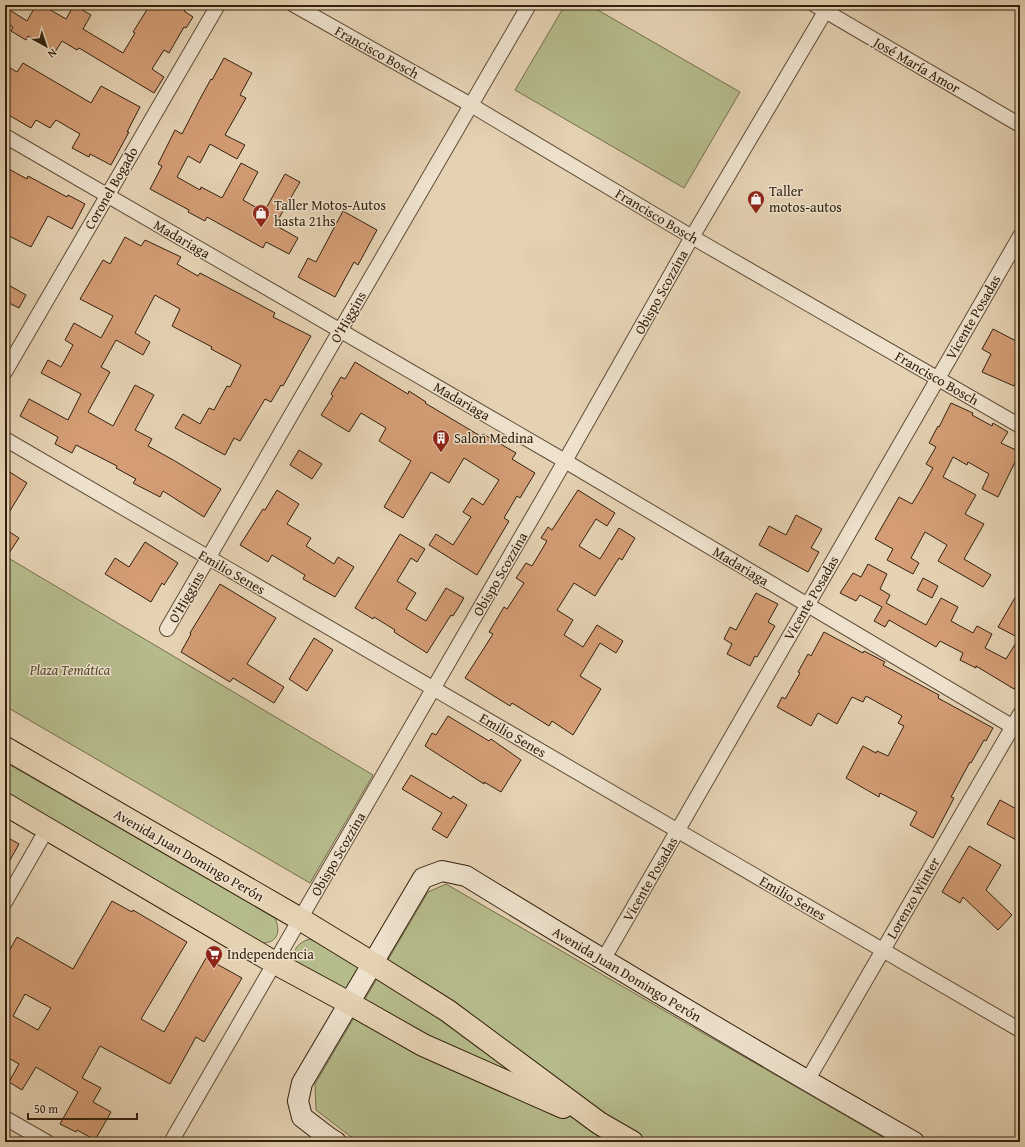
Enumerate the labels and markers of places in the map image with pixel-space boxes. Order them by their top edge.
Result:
place label: Taller motos-autos [769,181,842,217]
shop icon: Taller motos-autos [746,189,766,214]
place label: Taller Motos-Autos hasta 21hs [274,195,386,231]
shop icon: Taller Motos-Autos hasta 21hs [251,203,271,228]
building icon: Salon Medina [431,428,451,453]
place label: Salon Medina [454,428,534,448]
supermarket icon: Independencia [204,944,224,969]
place label: Independencia [227,944,314,964]

